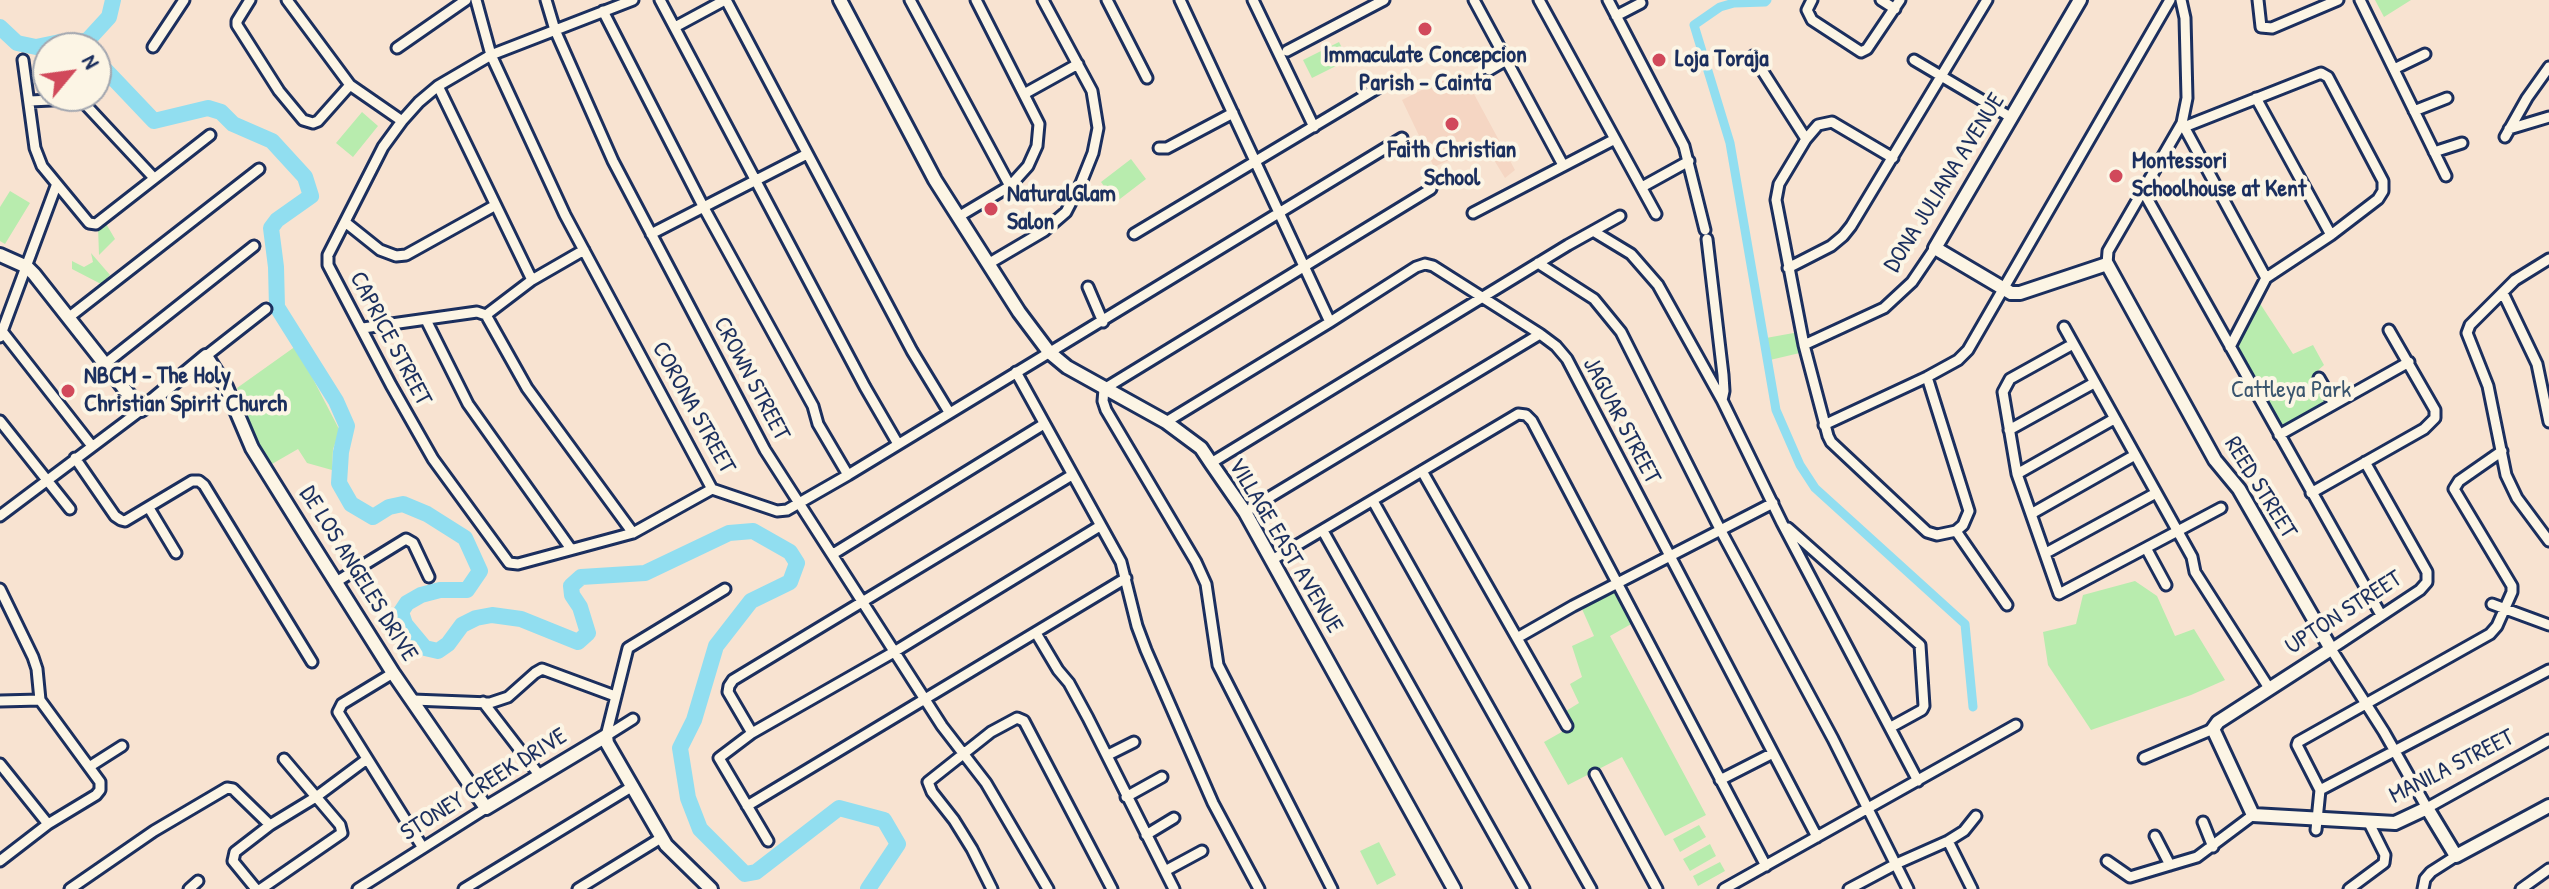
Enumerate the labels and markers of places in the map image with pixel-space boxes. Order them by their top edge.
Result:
marker: Immaculate Concepcion Parish - Cainta [1416,20,1434,38]
place label: Immaculate Concepcion Parish - Cainta [1323,42,1527,98]
place label: Loja Toraja [1675,46,1769,74]
marker: Loja Toraja [1650,51,1668,69]
marker: Faith Christian School [1443,115,1461,133]
place label: Faith Christian School [1388,137,1516,193]
place label: Montessori Schoolhouse at Kent [2132,148,2306,204]
marker: Montessori Schoolhouse at Kent [2107,167,2125,185]
place label: NaturalGlam Salon [1007,181,1116,237]
marker: NaturalGlam Salon [982,200,1000,218]
place label: NBCM - The Holy Christian Spirit Church [84,363,287,419]
marker: NBCM - The Holy Christian Spirit Church [59,382,77,400]

